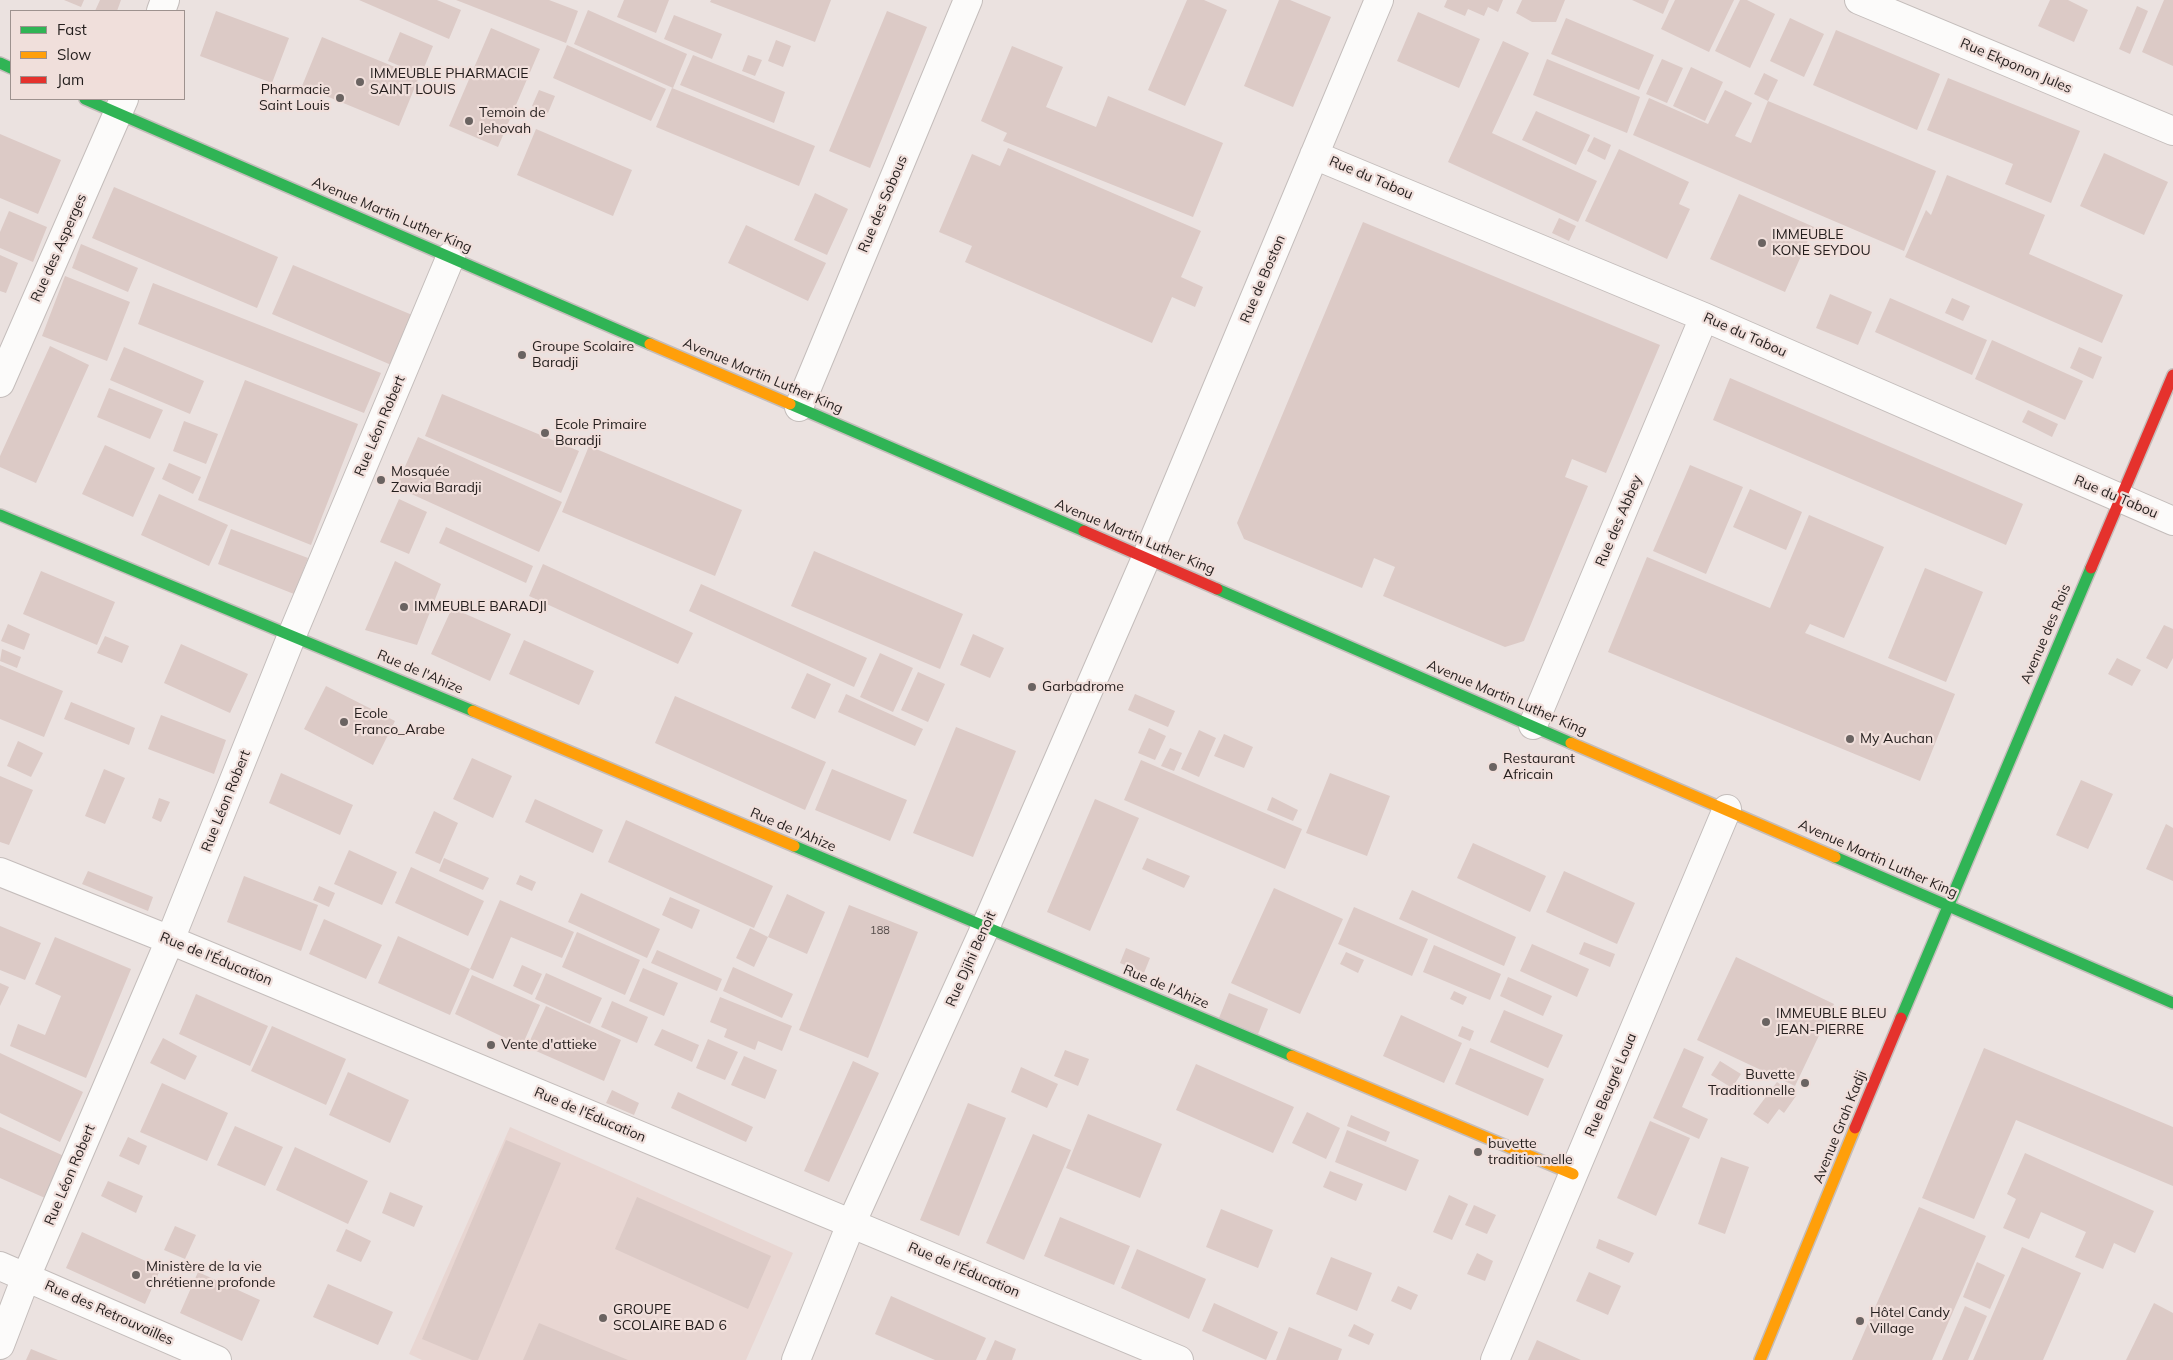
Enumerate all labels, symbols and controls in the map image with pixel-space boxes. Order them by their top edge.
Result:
legend [10,10,185,100]
text: Fast [57,20,87,39]
street label: Rue Ekponon Jules [1958,35,2074,97]
text: Slow [57,45,91,64]
place label: IMMEUBLE PHARMACIE SAINT LOUIS [370,66,529,98]
text: Jam [57,70,84,89]
marker: IMMEUBLE PHARMACIE SAINT LOUIS [354,76,366,88]
place label: Pharmacie Saint Louis [259,82,330,114]
marker: Pharmacie Saint Louis [334,92,346,104]
place label: Temoin de Jehovah [479,105,545,138]
marker: Temoin de Jehovah [463,115,475,127]
street label: Rue des Sobous [855,153,911,255]
street label: Rue du Tabou [1327,153,1415,203]
street label: Avenue Martin Luther King [309,174,475,256]
street label: Rue des Asperges [28,191,90,305]
place label: IMMEUBLE KONE SEYDOU [1772,227,1871,260]
street label: Rue de Boston [1237,232,1289,326]
marker: IMMEUBLE KONE SEYDOU [1756,237,1768,249]
street label: Rue du Tabou [1701,309,1789,361]
street label: Avenue Martin Luther King [680,335,846,417]
place label: Groupe Scolaire Baradji [532,339,634,372]
marker: Groupe Scolaire Baradji [516,349,528,361]
street label: Rue Léon Robert [351,373,409,479]
place label: Ecole Primaire Baradji [555,417,647,450]
marker: Ecole Primaire Baradji [539,427,551,439]
place label: Mosquée Zawia Baradji [391,464,481,497]
street label: Rue du Tabou [2072,472,2160,522]
street label: Rue des Abbey [1592,473,1646,569]
marker: Mosquée Zawia Baradji [375,474,387,486]
street label: Avenue Martin Luther King [1052,496,1218,578]
street label: Avenue des Rois [2017,582,2075,686]
place label: IMMEUBLE BARADJI [414,599,547,615]
marker: IMMEUBLE BARADJI [398,601,410,613]
street label: Rue de l'Ahize [375,646,465,698]
street label: Avenue Martin Luther King [1424,657,1590,739]
place label: Garbadrome [1042,679,1124,695]
marker: Garbadrome [1026,681,1038,693]
place label: Ecole Franco_Arabe [354,706,445,739]
marker: Ecole Franco_Arabe [338,716,350,728]
place label: My Auchan [1860,731,1933,747]
marker: My Auchan [1844,733,1856,745]
street label: Rue Léon Robert [198,748,254,854]
place label: Restaurant Africain [1503,751,1575,784]
marker: Restaurant Africain [1487,761,1499,773]
street label: Rue de l'Ahize [748,804,838,856]
street label: Avenue Martin Luther King [1796,816,1960,902]
street label: Rue Djihi Benoit [942,909,1000,1009]
house number: 188 [870,924,890,938]
street label: Rue de l'Éducation [157,929,275,989]
street label: Rue de l'Ahize [1121,961,1211,1013]
place label: IMMEUBLE BLEU JEAN-PIERRE [1776,1006,1887,1038]
marker: IMMEUBLE BLEU JEAN-PIERRE [1760,1016,1772,1028]
street label: Rue Beugré Loua [1582,1031,1640,1139]
place label: Vente d'attieke [501,1037,597,1053]
marker: Vente d'attieke [485,1039,497,1051]
place label: Buvette Traditionnelle [1708,1067,1795,1100]
street label: Avenue Grah Kadji [1810,1068,1870,1186]
marker: Buvette Traditionnelle [1799,1077,1811,1089]
street label: Rue de l'Éducation [532,1084,648,1146]
street label: Rue Léon Robert [41,1122,99,1228]
place label: buvette traditionnelle [1488,1136,1573,1168]
marker: buvette traditionnelle [1472,1146,1484,1158]
street label: Rue de l'Éducation [906,1239,1022,1301]
place label: Ministère de la vie chrétienne profonde [146,1259,275,1292]
marker: Ministère de la vie chrétienne profonde [130,1269,142,1281]
street label: Rue des Retrouvailles [42,1277,176,1349]
place label: GROUPE SCOLAIRE BAD 6 [613,1302,727,1334]
place label: Hôtel Candy Village [1870,1305,1950,1338]
marker: GROUPE SCOLAIRE BAD 6 [597,1312,609,1324]
marker: Hôtel Candy Village [1854,1315,1866,1327]

